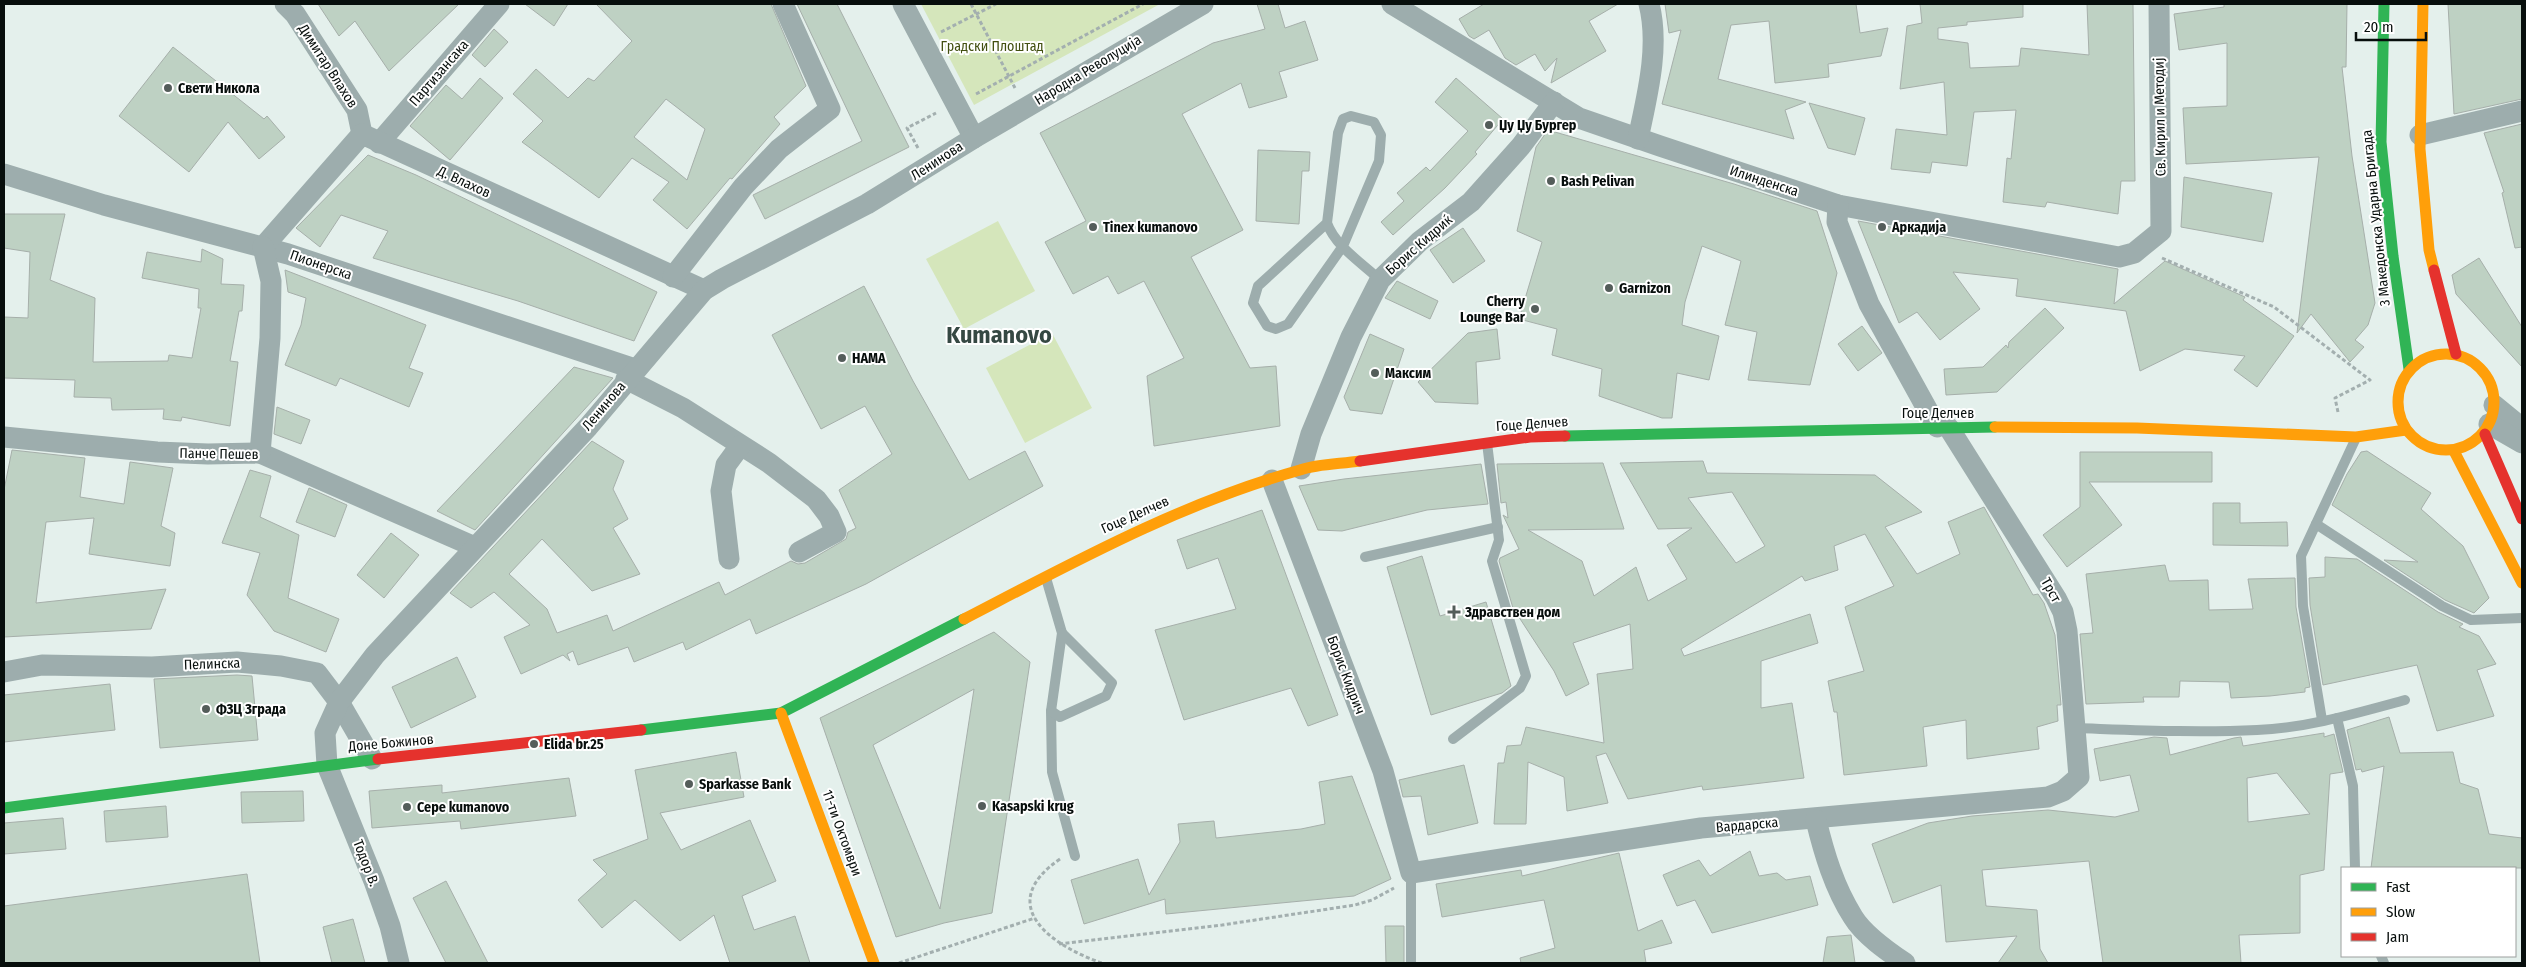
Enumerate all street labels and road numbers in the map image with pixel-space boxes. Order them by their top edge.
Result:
street label: Димитар Влахов [294,20,361,111]
street label: Народна Револуција [1032,31,1145,109]
street label: Партизансака [406,36,472,110]
street label: Св. Кирил и Методиј [2150,58,2170,176]
street label: 3 Македонска Ударна Бригада [2358,129,2394,307]
street label: Ленинова [908,138,966,184]
street label: Д. Влахов [434,162,493,202]
street label: Илинденска [1727,162,1801,200]
street label: Борис Кидриќ [1382,211,1456,278]
street label: Пионерска [288,246,354,284]
street label: Ленинова [579,378,629,434]
street label: Гоце Делчев [1902,405,1974,422]
street label: Гоце Делчев [1495,413,1569,435]
street label: Панче Пешев [179,445,259,463]
street label: Гоце Делчев [1098,492,1172,538]
street label: Трст [2037,575,2065,606]
street label: Борис Кидрич [1323,633,1369,717]
street label: Пелинска [183,655,241,673]
street label: Доне Божинов [347,731,434,755]
street label: 11-ти Октомври [819,787,865,879]
street label: Вардарска [1715,814,1779,836]
street label: Тодор В. [349,837,383,889]

